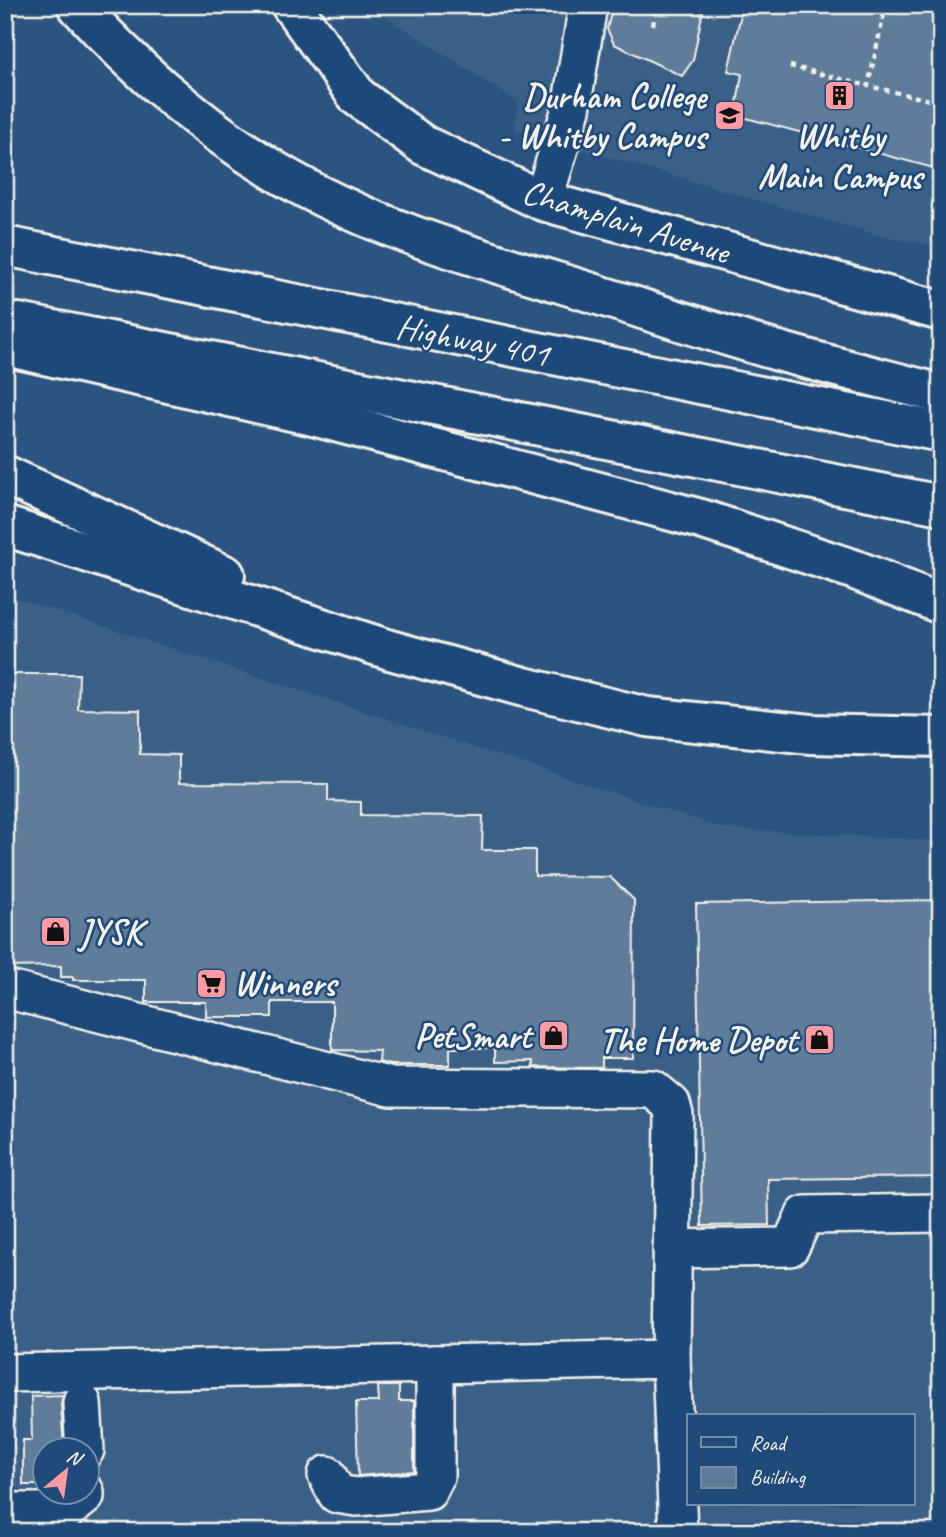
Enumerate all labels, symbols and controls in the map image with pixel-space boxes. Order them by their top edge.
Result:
place label: Durham College - Whitby Campus [498,74,710,159]
building icon: Whitby Main Campus [823,78,857,112]
school or university icon: Durham College - Whitby Campus [712,99,746,133]
place label: Whitby Main Campus [758,114,926,199]
street label: Champlain Avenue [517,169,737,275]
street label: Highway 401 [393,304,555,378]
place label: JYSK [77,910,149,955]
shop icon: JYSK [39,915,73,949]
place label: Winners [234,961,340,1006]
supermarket icon: Winners [194,966,228,1000]
place label: PetSmart [415,1014,534,1059]
place label: The Home Depot [600,1018,800,1063]
shop icon: PetSmart [537,1019,571,1053]
shop icon: The Home Depot [803,1023,837,1057]
legend [687,1414,914,1506]
text: Road [750,1430,789,1456]
north arrow [32,1436,102,1506]
text: N [63,1444,88,1472]
text: Building [750,1464,807,1490]

